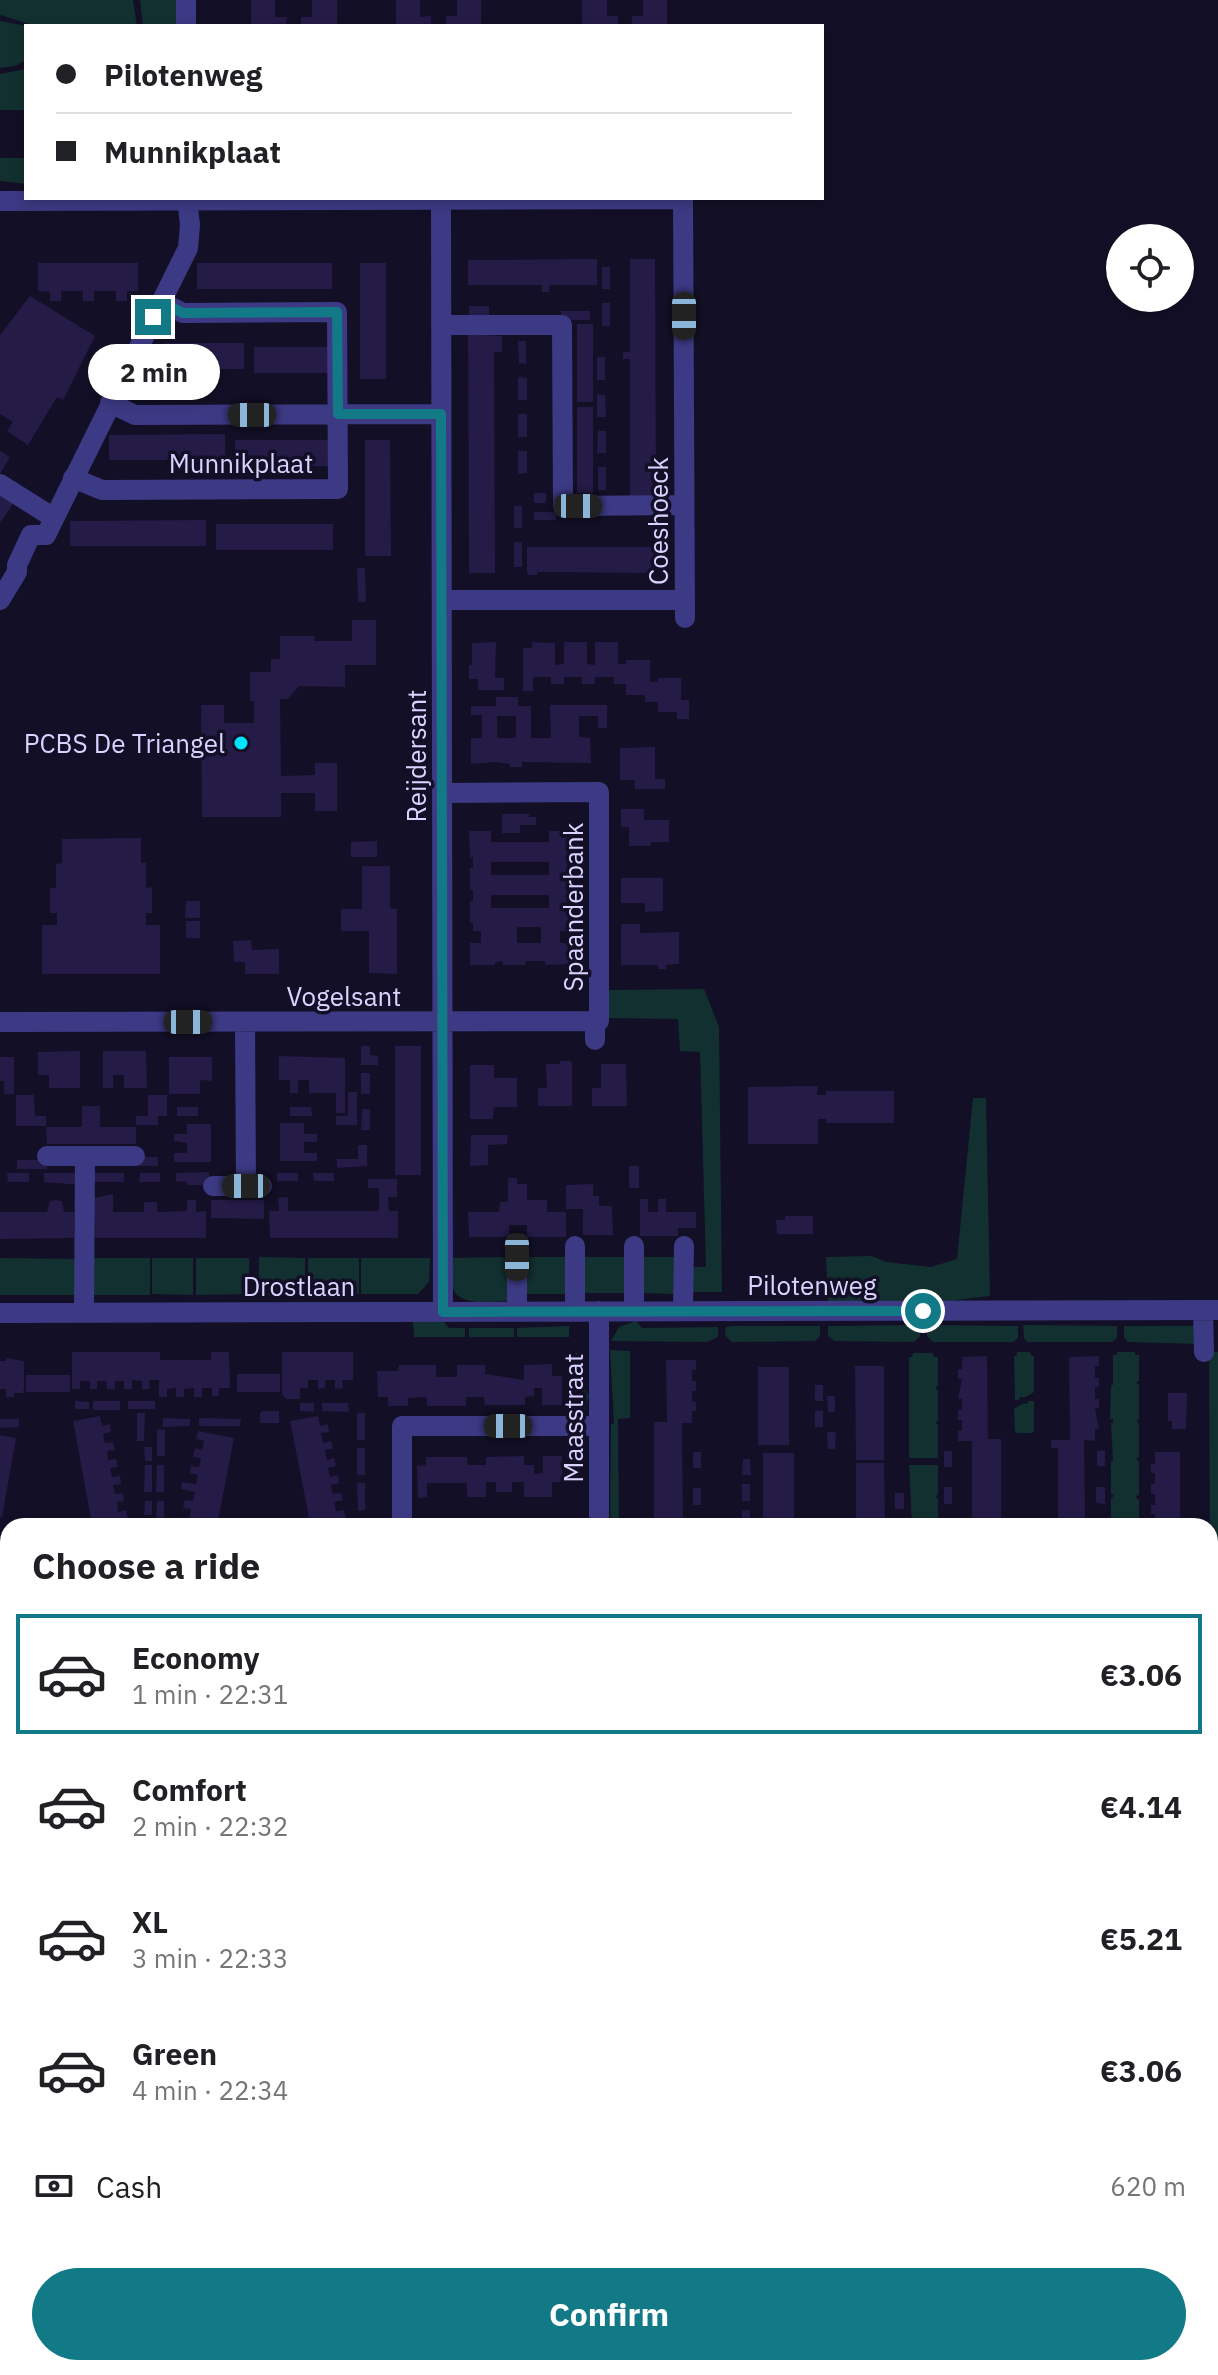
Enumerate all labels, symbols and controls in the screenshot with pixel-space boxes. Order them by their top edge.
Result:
text: Pilotenweg [104,55,262,94]
text: Munnikplaat [104,132,281,171]
map controls [1106,224,1194,312]
button: locate [1106,224,1194,312]
car [672,292,696,340]
route end [135,299,171,335]
callout: 2 min [87,345,219,401]
text: 2 min [120,355,188,389]
car [228,403,276,427]
street label: Munnikplaat [169,446,313,480]
street label: Coeshoeck [641,457,675,585]
car [554,494,602,518]
street label: Reijdersant [399,690,433,822]
place label: PCBS De Triangel [24,726,225,760]
marker: PCBS De Triangel [232,734,250,752]
street label: Spaanderbank [556,822,590,992]
street label: Vogelsant [287,979,401,1013]
car [164,1010,212,1034]
car [222,1174,270,1198]
car [505,1233,529,1281]
street label: Pilotenweg [747,1268,877,1302]
street label: Drostlaan [243,1269,355,1303]
route start [905,1293,941,1329]
street label: Maasstraat [556,1353,590,1483]
car [484,1414,532,1438]
text: Choose a ride [32,1542,260,1589]
icon: car [36,1638,108,1710]
text: Economy [132,1638,260,1677]
text: €3.06 [1100,1655,1182,1694]
text: 1 min · 22:31 [132,1677,288,1711]
icon: car [36,1770,108,1842]
text: Comfort [132,1770,247,1809]
text: €4.14 [1100,1787,1182,1826]
text: 2 min · 22:32 [132,1809,288,1843]
icon: car [36,1902,108,1974]
text: XL [132,1902,168,1941]
text: €5.21 [1100,1919,1182,1958]
text: 3 min · 22:33 [132,1941,288,1975]
icon: car [36,2034,108,2106]
text: Green [132,2034,217,2073]
text: €3.06 [1100,2051,1182,2090]
text: 4 min · 22:34 [132,2073,288,2107]
icon: cash [32,2164,76,2208]
text: Cash [96,2167,162,2206]
text: 620 m [1110,2169,1186,2203]
button: Confirm [32,2268,1186,2360]

